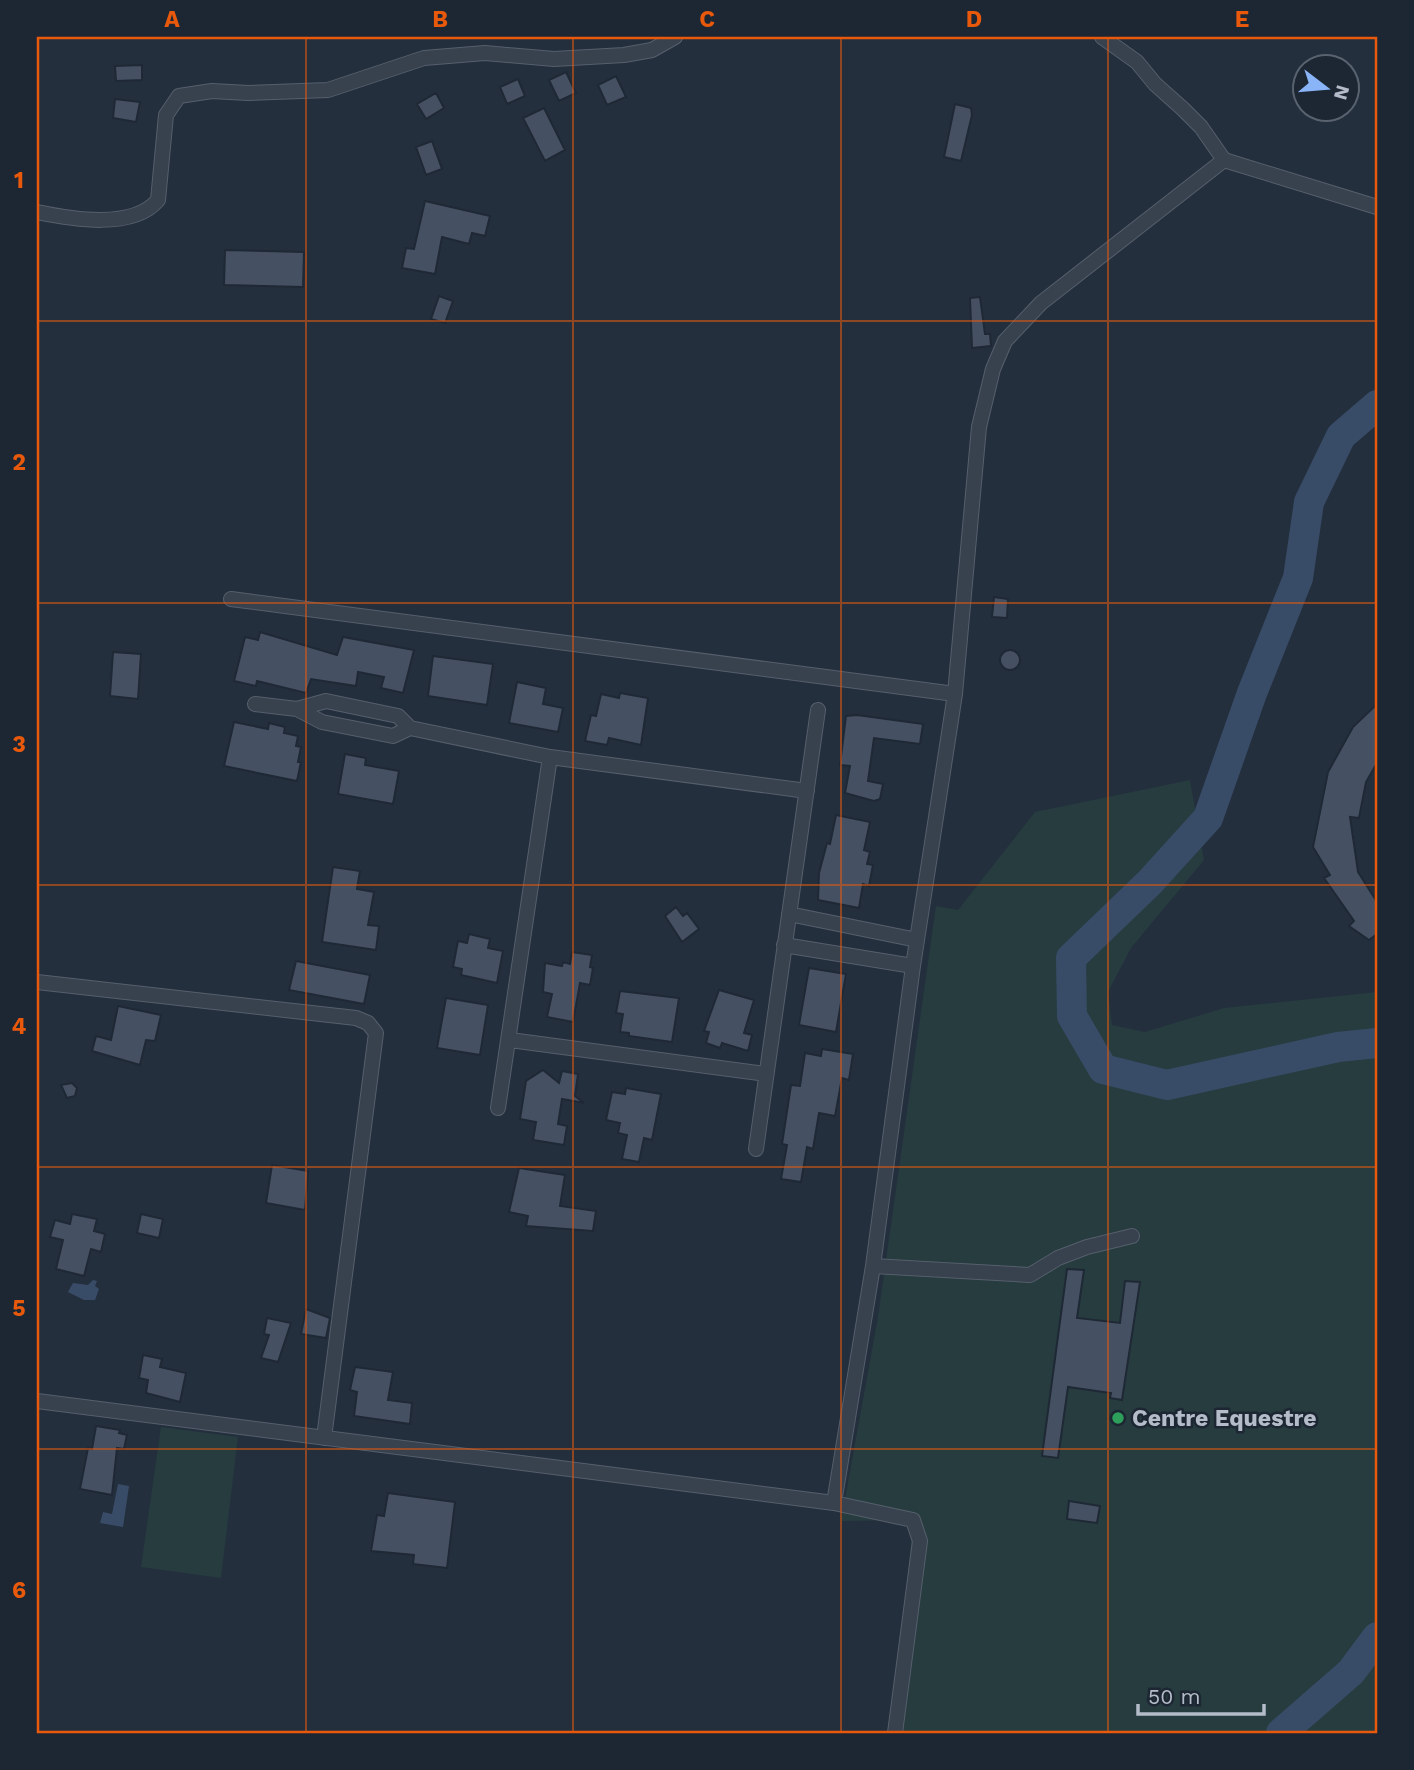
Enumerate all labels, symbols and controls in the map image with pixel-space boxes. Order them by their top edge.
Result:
text: A [164,6,180,33]
text: B [432,6,448,33]
text: C [699,6,715,33]
text: D [966,6,982,33]
text: E [1235,6,1249,33]
north arrow [1292,52,1362,122]
text: N [1329,83,1355,102]
text: 1 [14,167,24,194]
text: 2 [12,449,26,476]
text: 3 [12,731,26,758]
text: 4 [12,1013,27,1040]
text: 5 [12,1295,26,1322]
place label: Centre Equestre [1132,1405,1317,1432]
marker: Centre Equestre [1110,1410,1126,1426]
text: 6 [12,1577,26,1604]
scale bar [1138,1672,1264,1716]
text: 50 m [1148,1684,1200,1709]

